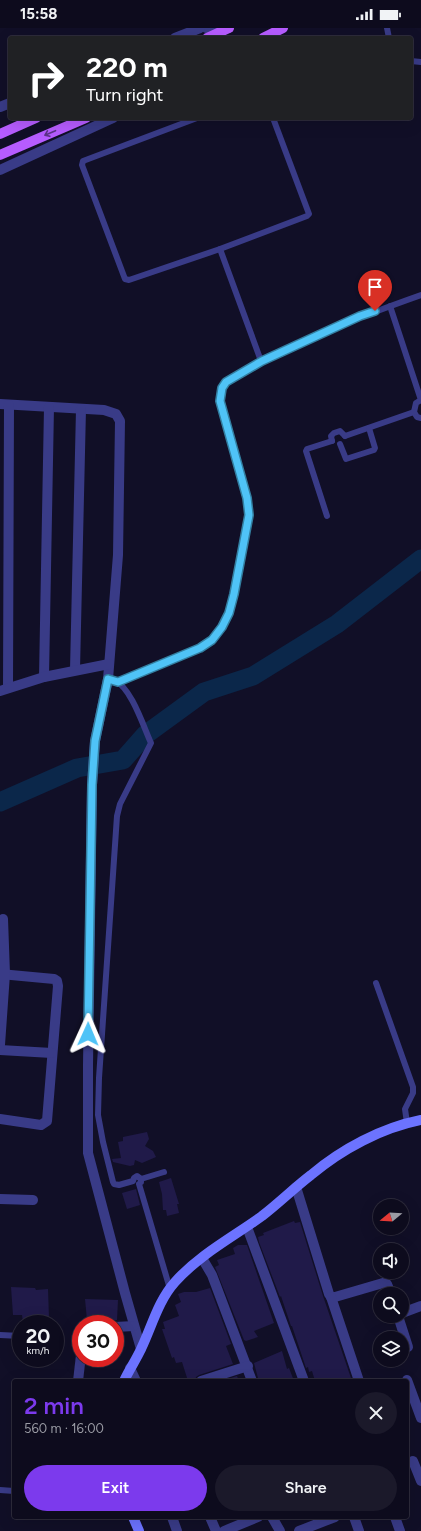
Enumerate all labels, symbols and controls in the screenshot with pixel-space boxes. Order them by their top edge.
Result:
text: 15:58 [20,5,57,23]
text: 220 m [86,50,168,84]
icon: right [20,52,72,104]
text: Turn right [86,84,163,106]
one-way arrow [44,130,56,138]
pin [358,270,392,311]
icon: arrive [364,276,386,298]
position arrow [67,1013,109,1055]
north arrow [373,1199,409,1235]
map controls [373,1199,409,1367]
button: sound [373,1243,409,1279]
button: search [373,1287,409,1323]
speed limit sign: 30 [72,1315,124,1367]
text: 20 [26,1324,50,1348]
button: layers [373,1331,409,1367]
text: km/h [27,1344,49,1357]
text: 2 min [24,1391,84,1420]
button: close [355,1392,397,1434]
text: 560 m · 16:00 [24,1421,104,1436]
button: Exit [24,1465,207,1511]
button: Share [215,1465,397,1511]

